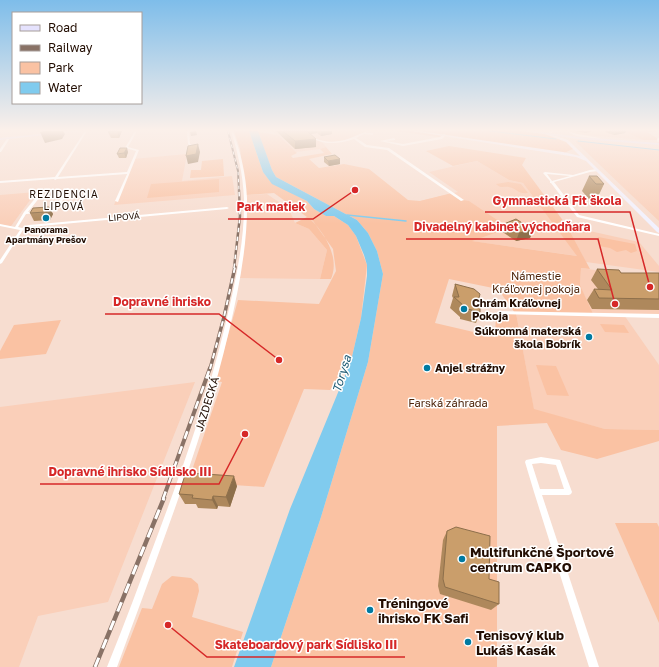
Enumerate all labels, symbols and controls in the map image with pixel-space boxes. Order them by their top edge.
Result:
legend [12,12,142,104]
text: Road [48,20,77,35]
text: Railway [48,40,93,55]
text: Park [48,60,74,75]
text: Water [48,80,82,95]
district label: REZIDENCIA LIPOVÁ [29,188,99,212]
callout: Gymnastická Fit škola [485,188,630,212]
text: Gymnastická Fit škola [492,193,622,208]
callout: Park matiek [228,195,313,219]
text: Park matiek [236,199,306,214]
street label: LIPOVÁ [108,210,140,223]
marker: Panorama Apartmány Prešov [41,213,51,223]
callout: Divadelný kabinet východňara [406,215,598,239]
text: Divadelný kabinet východňara [414,219,590,234]
place label: Panorama Apartmány Prešov [6,224,87,245]
park label: Námestie Kráľovnej pokoja [492,269,580,295]
callout: Dopravné ihrisko [105,290,219,314]
text: Dopravné ihrisko [113,294,211,309]
place label: Chrám Kráľovnej Pokoja [472,296,561,322]
marker: Chrám Kráľovnej Pokoja [459,304,469,314]
place label: Súkromná materská škola Bobrík [475,324,582,350]
marker: Súkromná materská škola Bobrík [584,332,594,342]
water label: Torysa [329,352,355,394]
place label: Anjel strážny [435,361,506,374]
marker: Anjel strážny [422,363,432,373]
street label: JAZDECKÁ [192,374,221,433]
park label: Farská záhrada [408,396,488,409]
callout: Dopravné ihrisko Sídlisko III [40,460,219,484]
text: Dopravné ihrisko Sídlisko III [48,464,212,479]
place label: Multifunkčné Športové centrum CAPKO [470,544,614,575]
marker: Multifunkčné Športové centrum CAPKO [457,554,467,564]
place label: Tréningové ihrisko FK Safi [378,595,469,626]
marker: Tréningové ihrisko FK Safi [365,605,375,615]
place label: Tenisový klub Lukáš Kasák [476,627,564,658]
callout: Skateboardový park Sídlisko III [207,633,405,657]
text: Skateboardový park Sídlisko III [215,637,397,652]
marker: Tenisový klub Lukáš Kasák [463,637,473,647]

